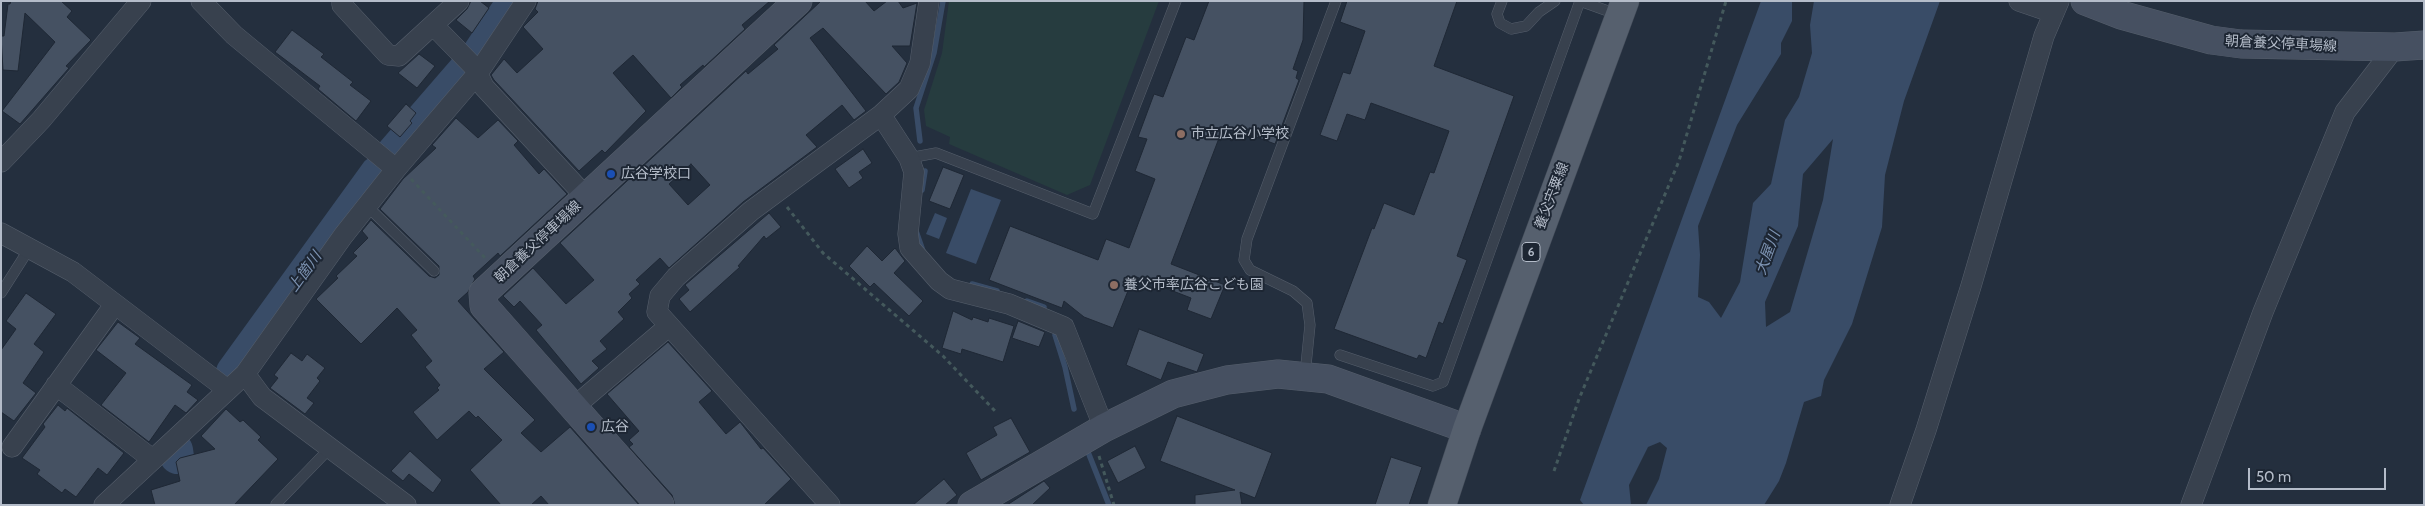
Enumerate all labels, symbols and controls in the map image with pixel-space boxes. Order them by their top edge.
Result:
street label: 朝倉養父停車場線 [2225,33,2337,55]
place label: 市立広谷小学校 [1191,126,1289,142]
marker: 市立広谷小学校 [1175,128,1187,140]
street label: 養父宍粟線 [1532,160,1572,232]
place label: 広谷学校口 [621,166,691,182]
marker: 広谷学校口 [605,168,617,180]
street label: 朝倉養父停車場線 [491,198,585,286]
water label: 大屋川 [1752,229,1784,277]
road number: 6 [1522,242,1540,262]
water label: 上箇川 [284,249,326,295]
place label: 養父市率広谷こども園 [1124,277,1264,293]
marker: 養父市率広谷こども園 [1108,279,1120,291]
place label: 広谷 [601,419,629,435]
marker: 広谷 [585,421,597,433]
scale bar [2250,458,2388,490]
text: 50 m [2256,468,2291,486]

